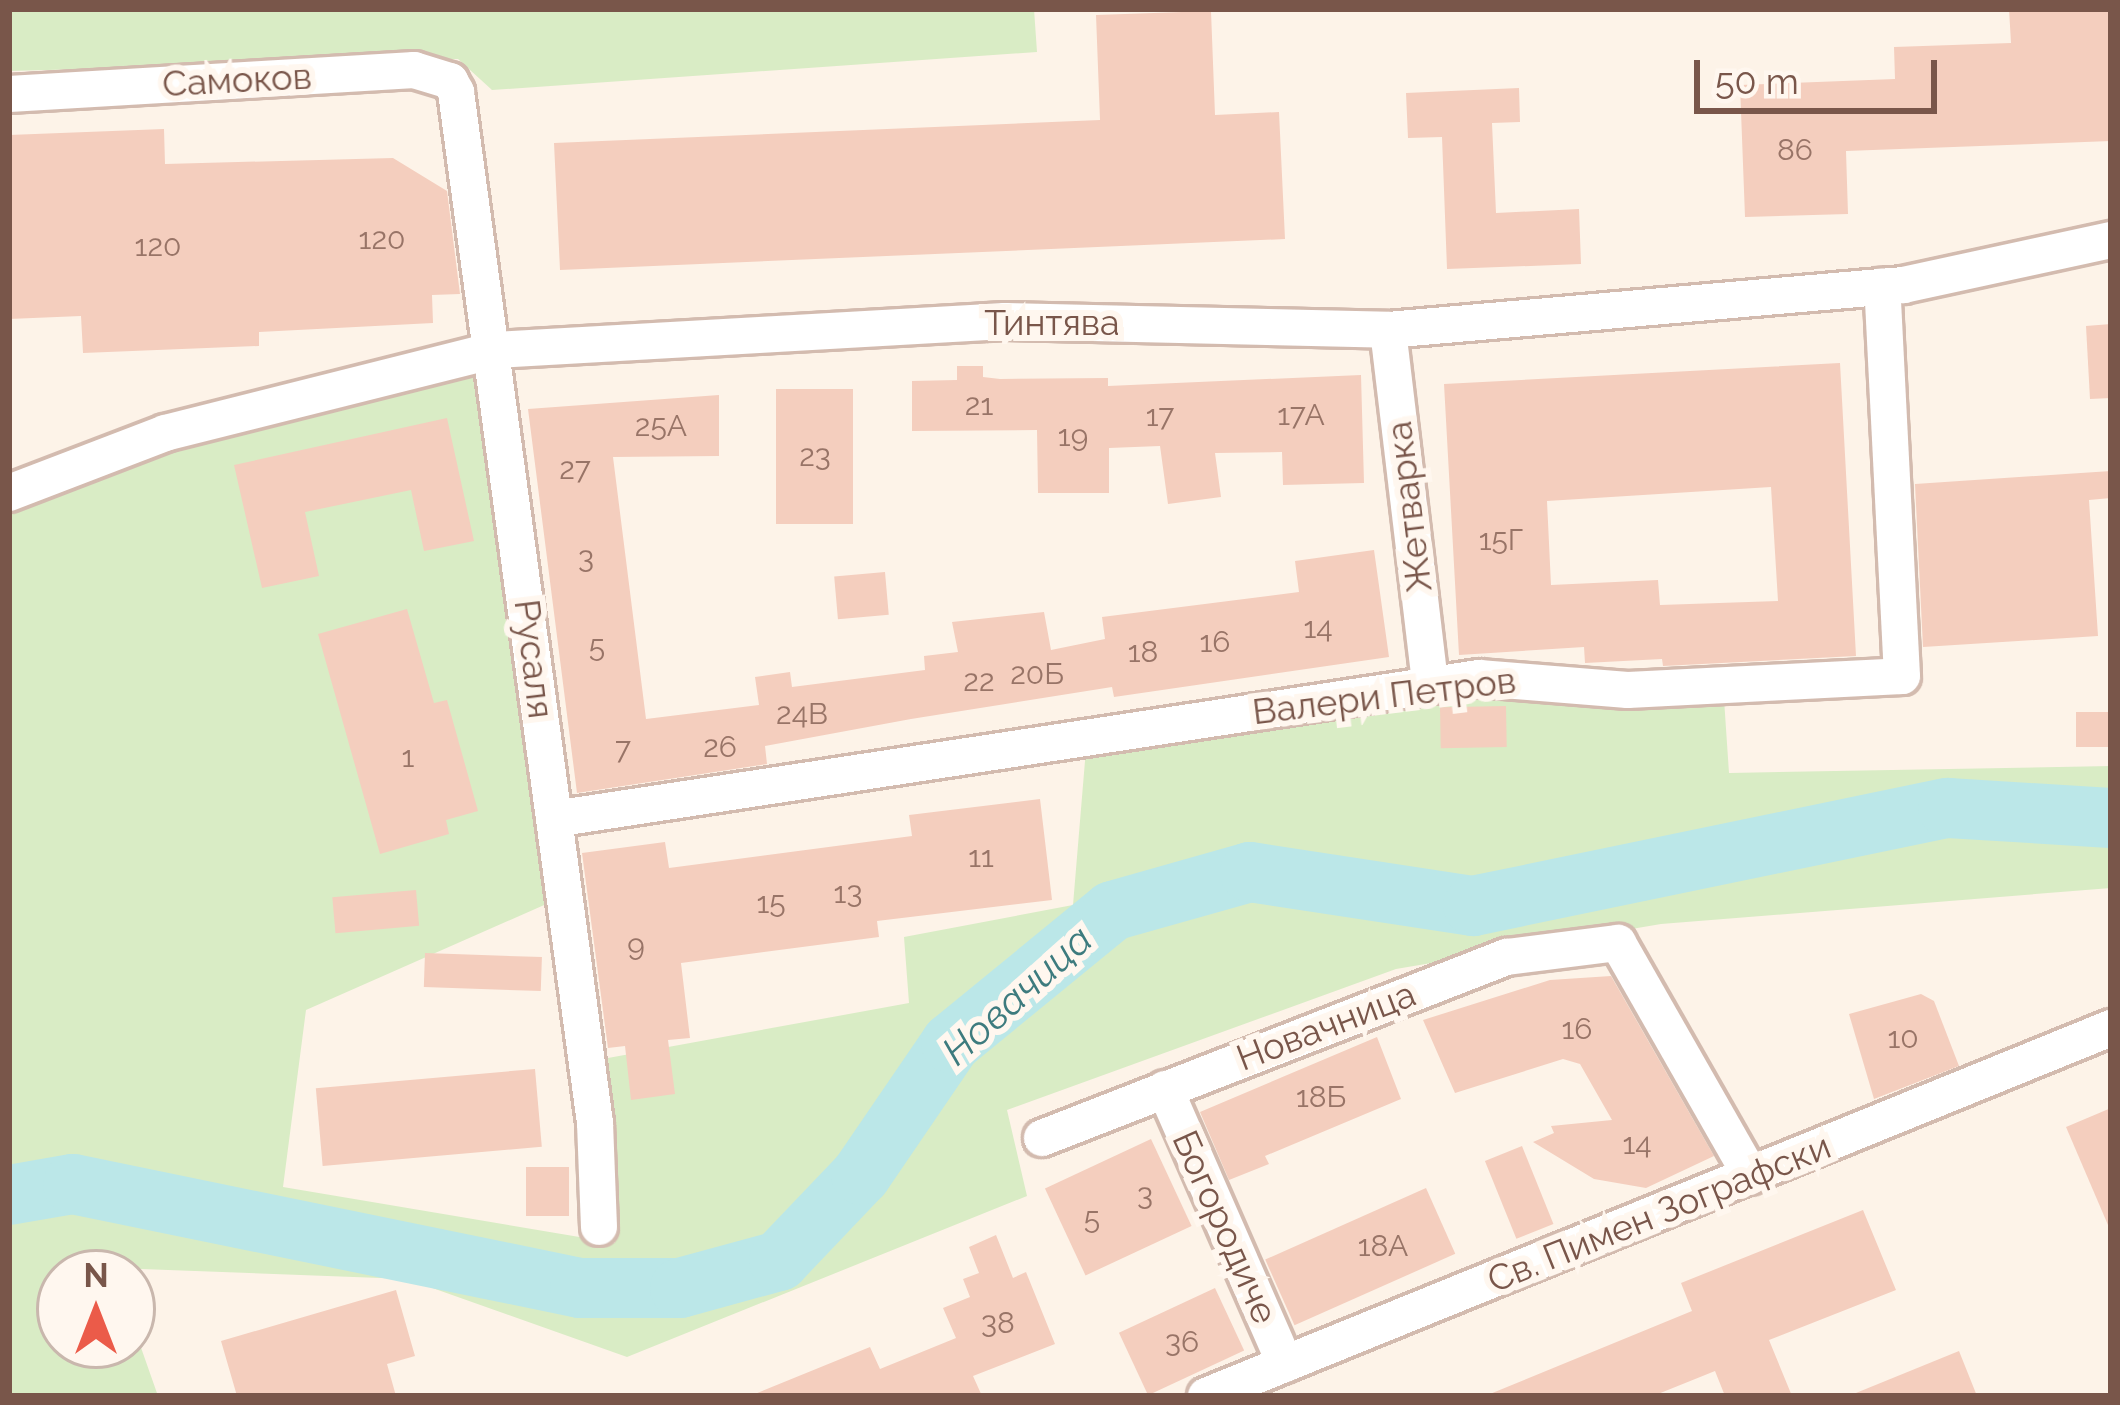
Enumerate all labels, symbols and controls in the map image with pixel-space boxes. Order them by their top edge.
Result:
scale bar [1700,36,1943,110]
street label: Самоков [161,55,313,105]
text: 50 m [1715,60,1799,102]
house number: 86 [1777,132,1813,168]
house number: 120 [359,221,405,257]
house number: 120 [135,228,181,264]
street label: Тинтява [984,301,1120,345]
house number: 21 [965,387,993,423]
house number: 17А [1277,397,1325,433]
house number: 17 [1146,398,1174,434]
house number: 25А [635,408,687,444]
house number: 19 [1058,418,1088,454]
street label: Жетварка [1377,419,1441,595]
house number: 23 [799,438,831,474]
house number: 27 [559,451,591,487]
house number: 15Г [1479,522,1523,558]
house number: 3 [578,540,594,576]
street label: Русаля [505,597,563,721]
house number: 14 [1303,610,1333,646]
house number: 16 [1200,624,1230,660]
house number: 5 [589,629,605,665]
house number: 18 [1128,634,1158,670]
house number: 20Б [1010,656,1064,692]
street label: Валери Петров [1250,658,1518,734]
house number: 22 [963,663,995,699]
house number: 24В [776,696,828,732]
house number: 26 [703,729,737,765]
house number: 7 [615,731,631,767]
house number: 1 [402,739,414,775]
house number: 11 [968,839,994,875]
house number: 13 [834,875,862,911]
house number: 15 [756,885,786,921]
water label: Новачица [933,916,1101,1074]
house number: 9 [627,927,645,963]
street label: Новачница [1231,972,1421,1080]
house number: 16 [1562,1011,1592,1047]
house number: 10 [1887,1020,1919,1056]
house number: 18Б [1296,1079,1346,1115]
street label: Богородиче [1163,1124,1287,1330]
street label: Св. Пимен Зографски [1481,1124,1837,1302]
house number: 14 [1622,1126,1652,1162]
house number: 3 [1137,1177,1153,1213]
house number: 5 [1084,1201,1100,1237]
house number: 18А [1358,1228,1408,1264]
north arrow [36,1249,156,1369]
text: N [83,1256,109,1295]
house number: 38 [981,1305,1015,1341]
house number: 36 [1165,1324,1199,1360]

